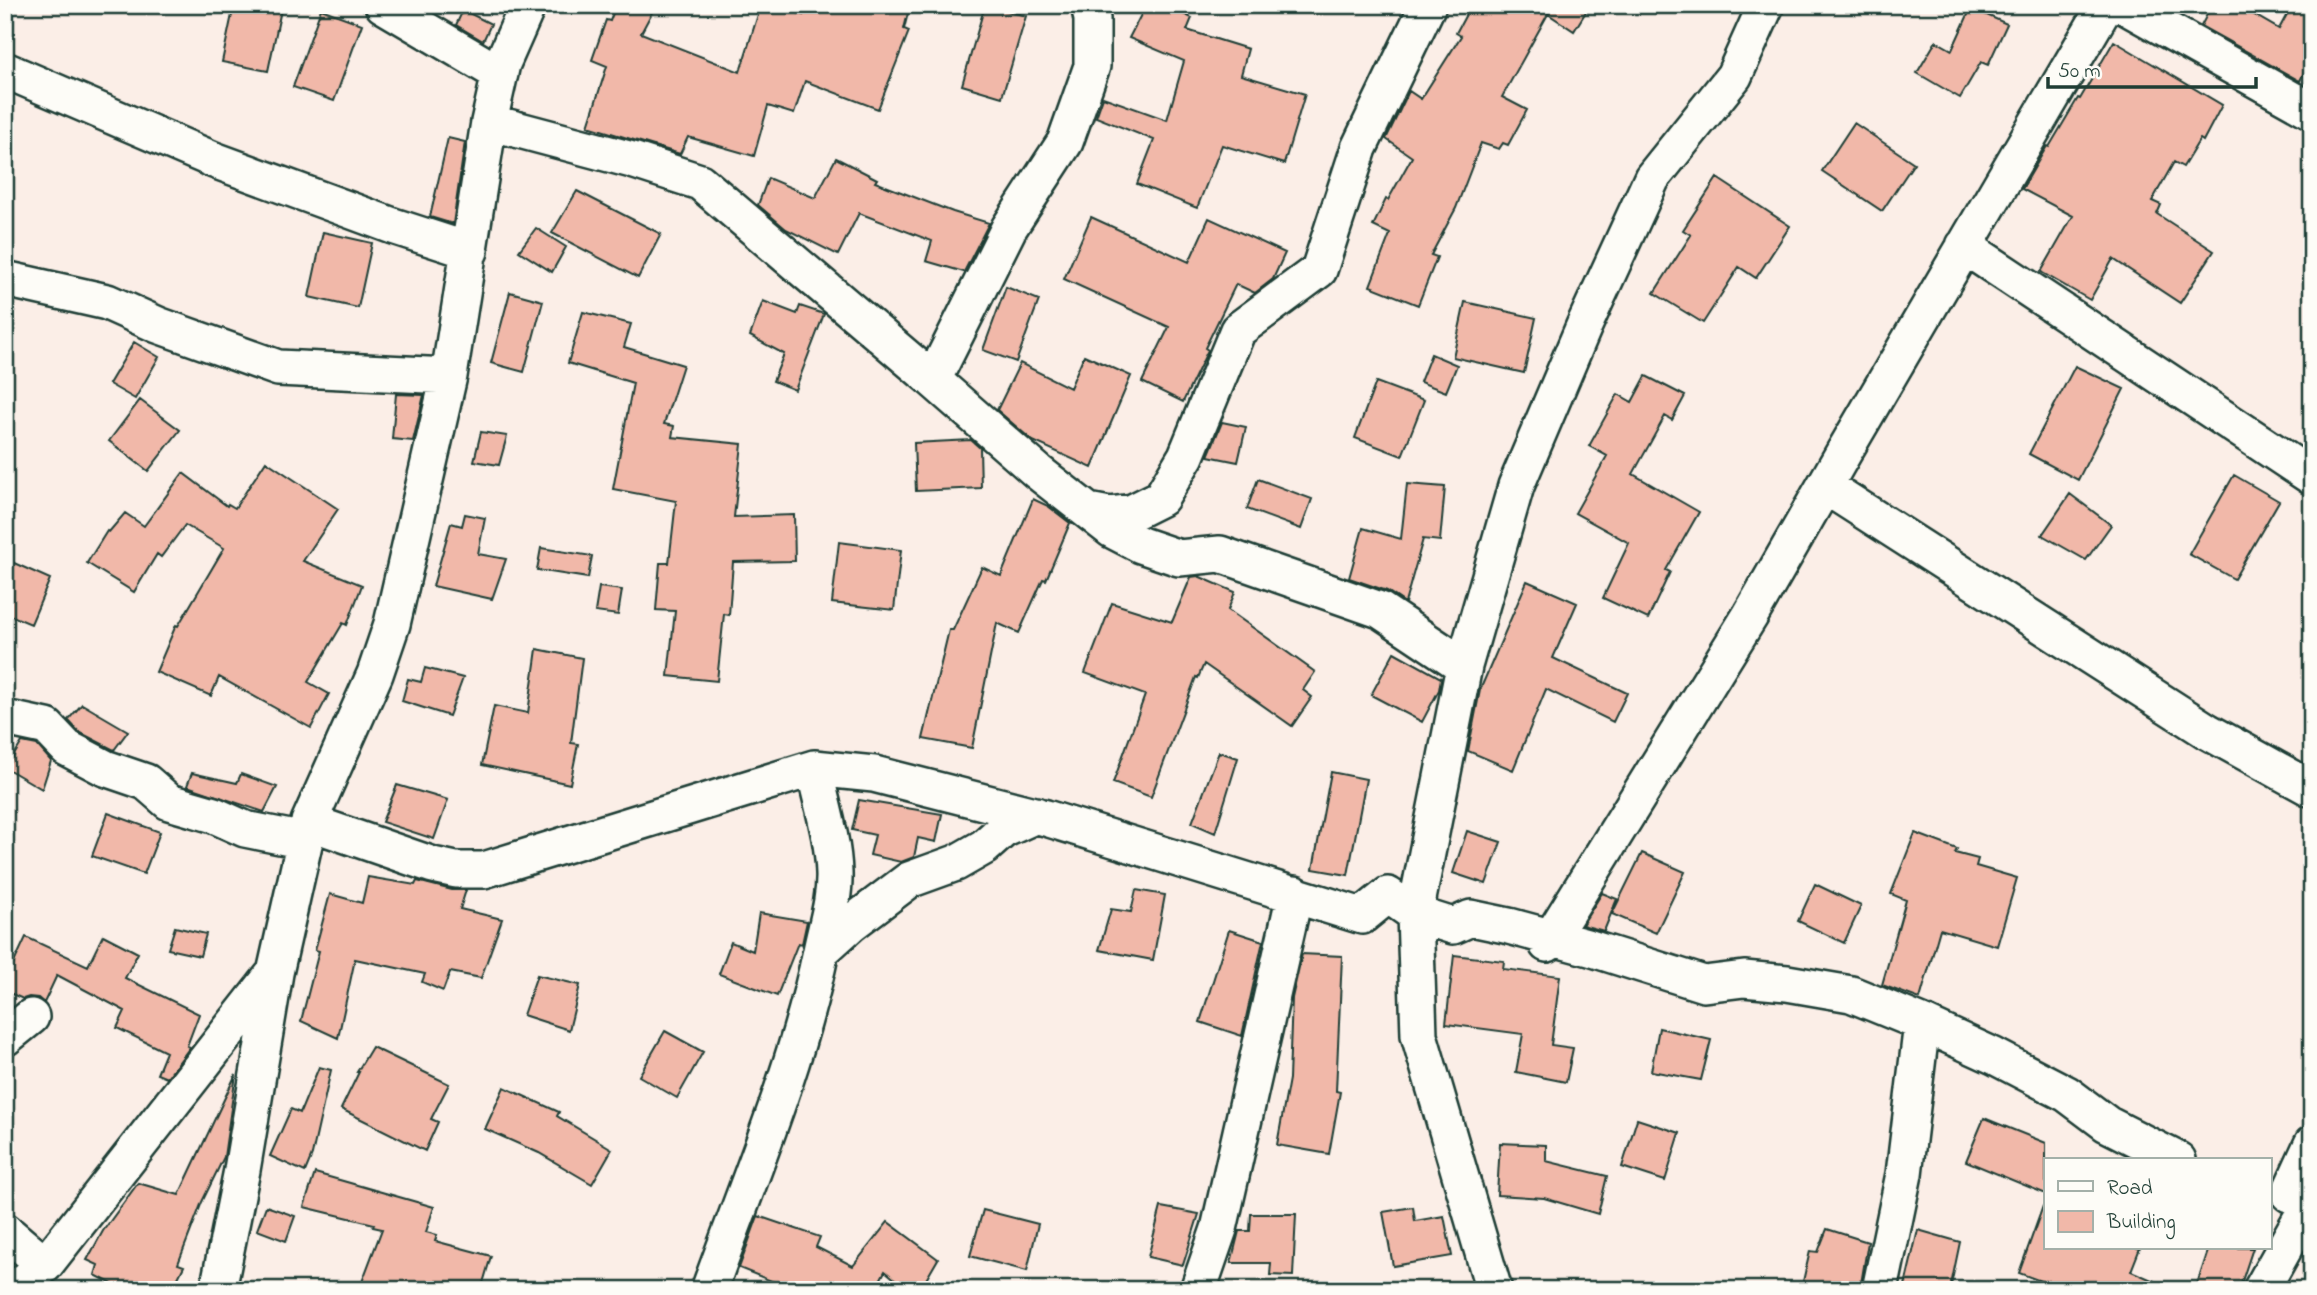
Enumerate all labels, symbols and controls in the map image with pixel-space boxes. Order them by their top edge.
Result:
scale bar [2048,46,2256,90]
text: 50 m [2058,57,2101,87]
legend [2044,1158,2272,1250]
text: Road [2107,1174,2153,1204]
text: Building [2106,1208,2176,1240]

